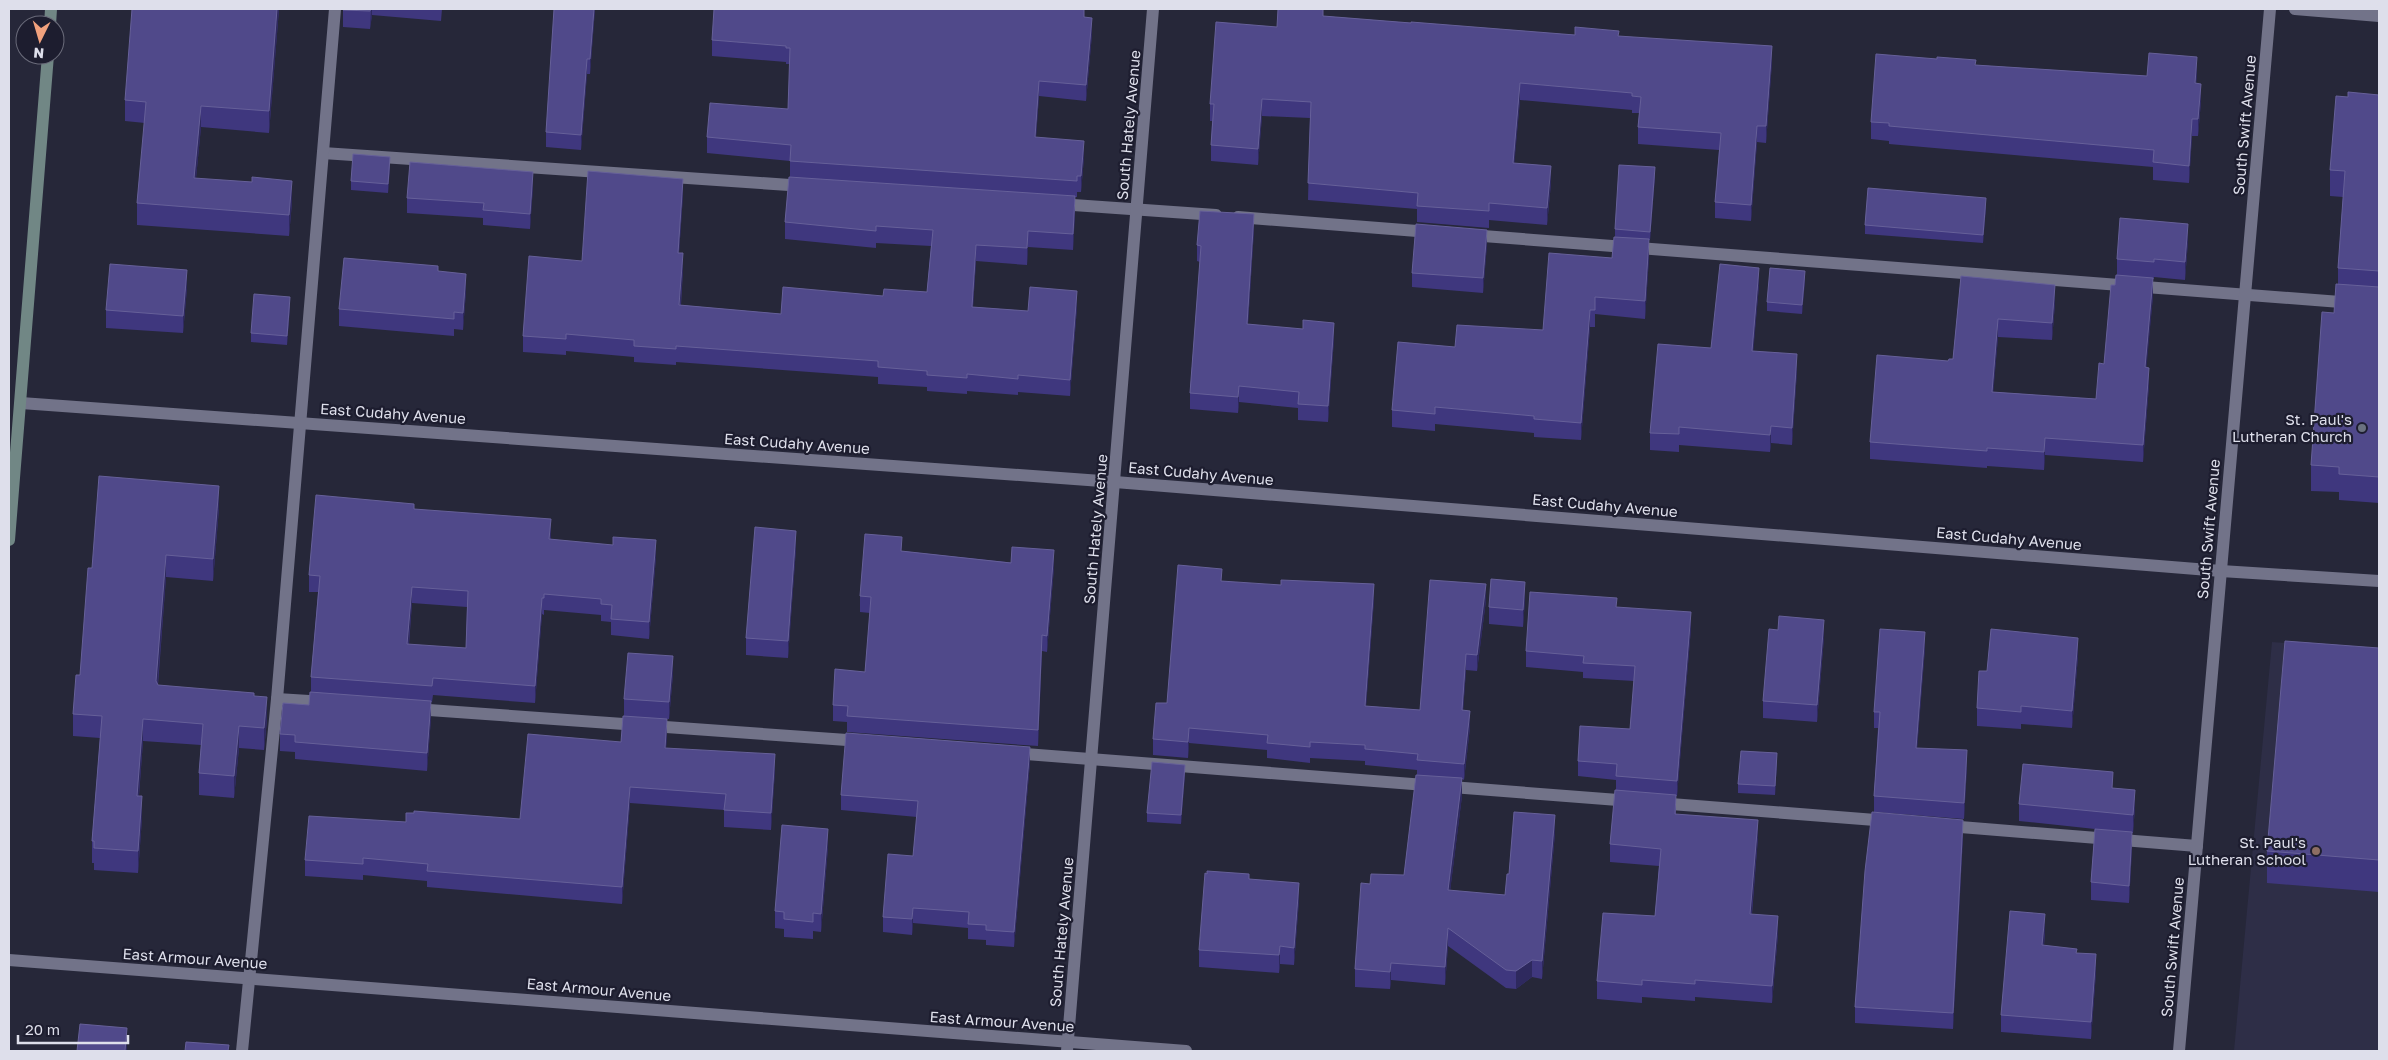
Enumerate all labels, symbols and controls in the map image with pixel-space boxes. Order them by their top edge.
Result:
north arrow [15,15,65,65]
text: N [33,45,45,62]
street label: South Hately Avenue [1112,49,1144,201]
street label: South Swift Avenue [2229,54,2259,196]
street label: East Cudahy Avenue [319,399,467,427]
place label: St. Paul's Lutheran Church [2232,410,2352,445]
marker: St. Paul's Lutheran Church [2356,422,2368,434]
street label: East Cudahy Avenue [723,429,871,457]
street label: South Hately Avenue [1079,453,1111,605]
street label: East Cudahy Avenue [1127,458,1275,488]
street label: South Swift Avenue [2193,458,2223,600]
street label: East Cudahy Avenue [1531,490,1679,520]
street label: East Cudahy Avenue [1935,523,2083,553]
place label: St. Paul's Lutheran School [2188,833,2306,868]
marker: St. Paul's Lutheran School [2310,845,2322,857]
street label: South Hately Avenue [1045,856,1077,1008]
street label: South Swift Avenue [2157,876,2187,1018]
street label: East Armour Avenue [122,944,268,972]
street label: East Armour Avenue [526,974,672,1004]
street label: East Armour Avenue [929,1007,1075,1035]
scale bar [18,1012,128,1044]
text: 20 m [25,1020,60,1038]

